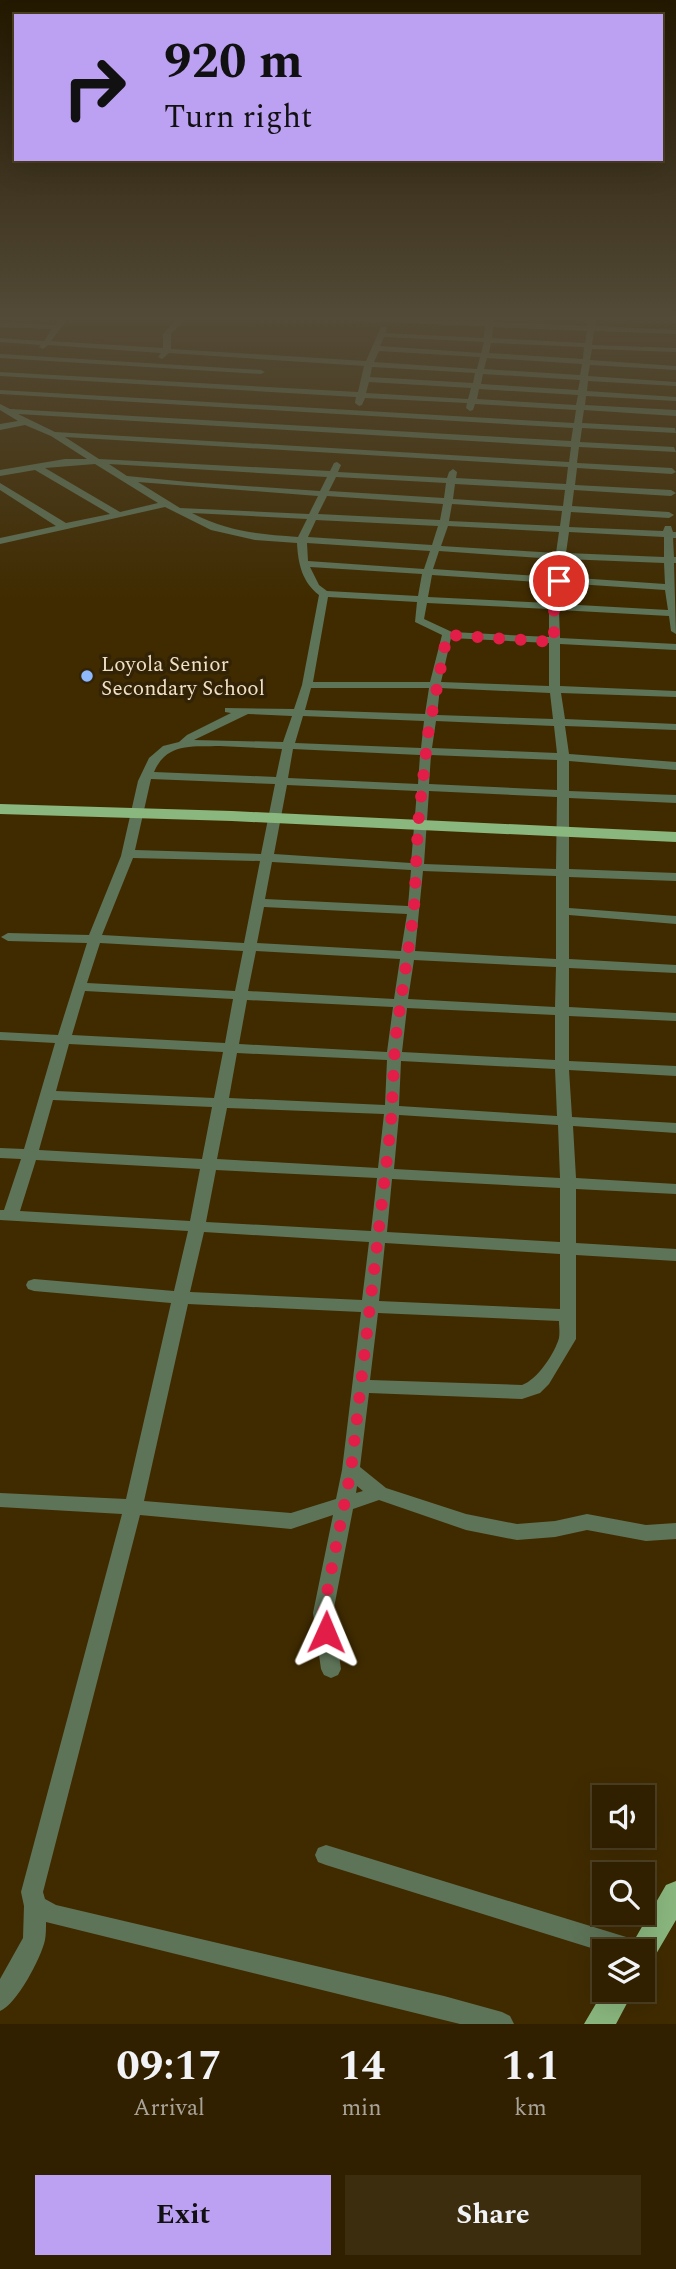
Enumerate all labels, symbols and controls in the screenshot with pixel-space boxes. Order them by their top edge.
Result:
text: 920 m [164,25,303,100]
icon: right [49,42,140,133]
text: Turn right [164,93,312,142]
pin [529,551,589,611]
icon: arrive [540,562,578,600]
place label: Loyola Senior Secondary School [101,649,265,705]
marker: Loyola Senior Secondary School [79,668,95,684]
position arrow [289,1595,363,1669]
map controls [592,1785,655,2002]
button: sound [592,1785,655,1848]
button: search [592,1862,655,1925]
button: layers [592,1939,655,2002]
text: 09:17 [116,2035,222,2098]
text: 14 [338,2035,385,2098]
text: 1.1 [501,2035,560,2098]
text: Arrival [133,2091,205,2126]
text: min [341,2091,382,2126]
text: km [514,2091,547,2126]
button: Exit [35,2175,331,2255]
button: Share [345,2175,641,2255]

